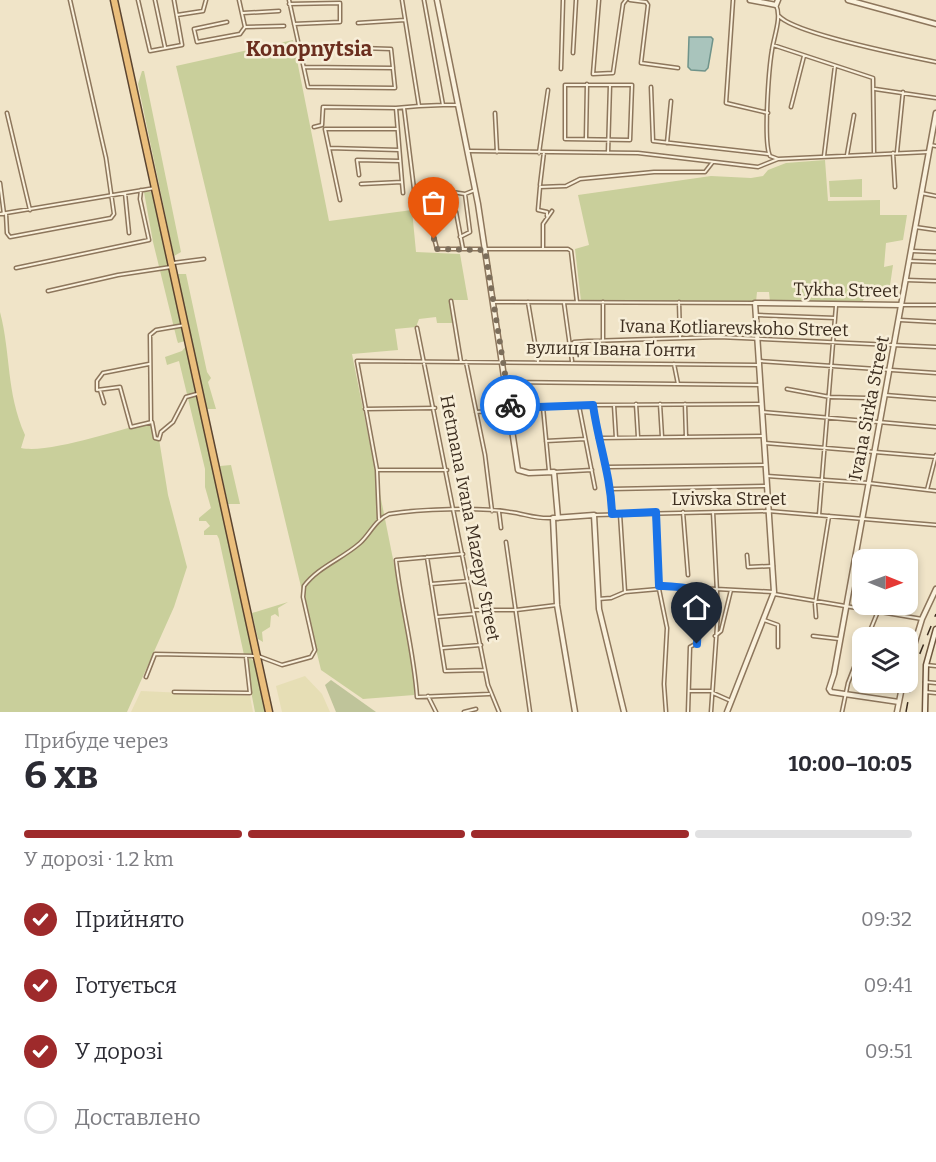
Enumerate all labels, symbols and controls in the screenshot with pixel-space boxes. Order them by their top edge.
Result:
district label: Konopnytsia [246,36,373,62]
pin [408,177,459,239]
icon: bag [417,186,450,219]
street label: Tykha Street [793,278,899,302]
street label: Ivana Kotliarevskoho Street [619,315,849,341]
street label: Ivana Sirka Street [844,333,894,482]
street label: вулиця Івана Ґонти [526,337,696,361]
courier [480,375,540,435]
icon: bike [494,389,527,422]
street label: Hetmana Ivana Mazepy Street [435,393,505,643]
street label: Lvivska Street [671,488,787,510]
north arrow [852,549,918,615]
map controls [852,549,918,693]
pin [671,582,722,644]
icon: home [680,591,713,624]
button: layers [852,627,918,693]
text: Прибуде через [24,729,169,753]
text: 10:00–10:05 [789,750,912,777]
text: 6 хв [24,752,98,798]
text: У дорозі · 1.2 km [24,847,174,871]
icon: check [24,903,57,936]
text: Прийнято [75,906,184,933]
text: 09:32 [861,907,912,931]
icon: check [24,969,57,1002]
text: Готується [75,972,177,999]
text: 09:41 [863,973,912,997]
icon: check [24,1035,57,1068]
text: У дорозі [75,1038,163,1065]
text: 09:51 [865,1039,912,1063]
text: Доставлено [75,1104,201,1131]

